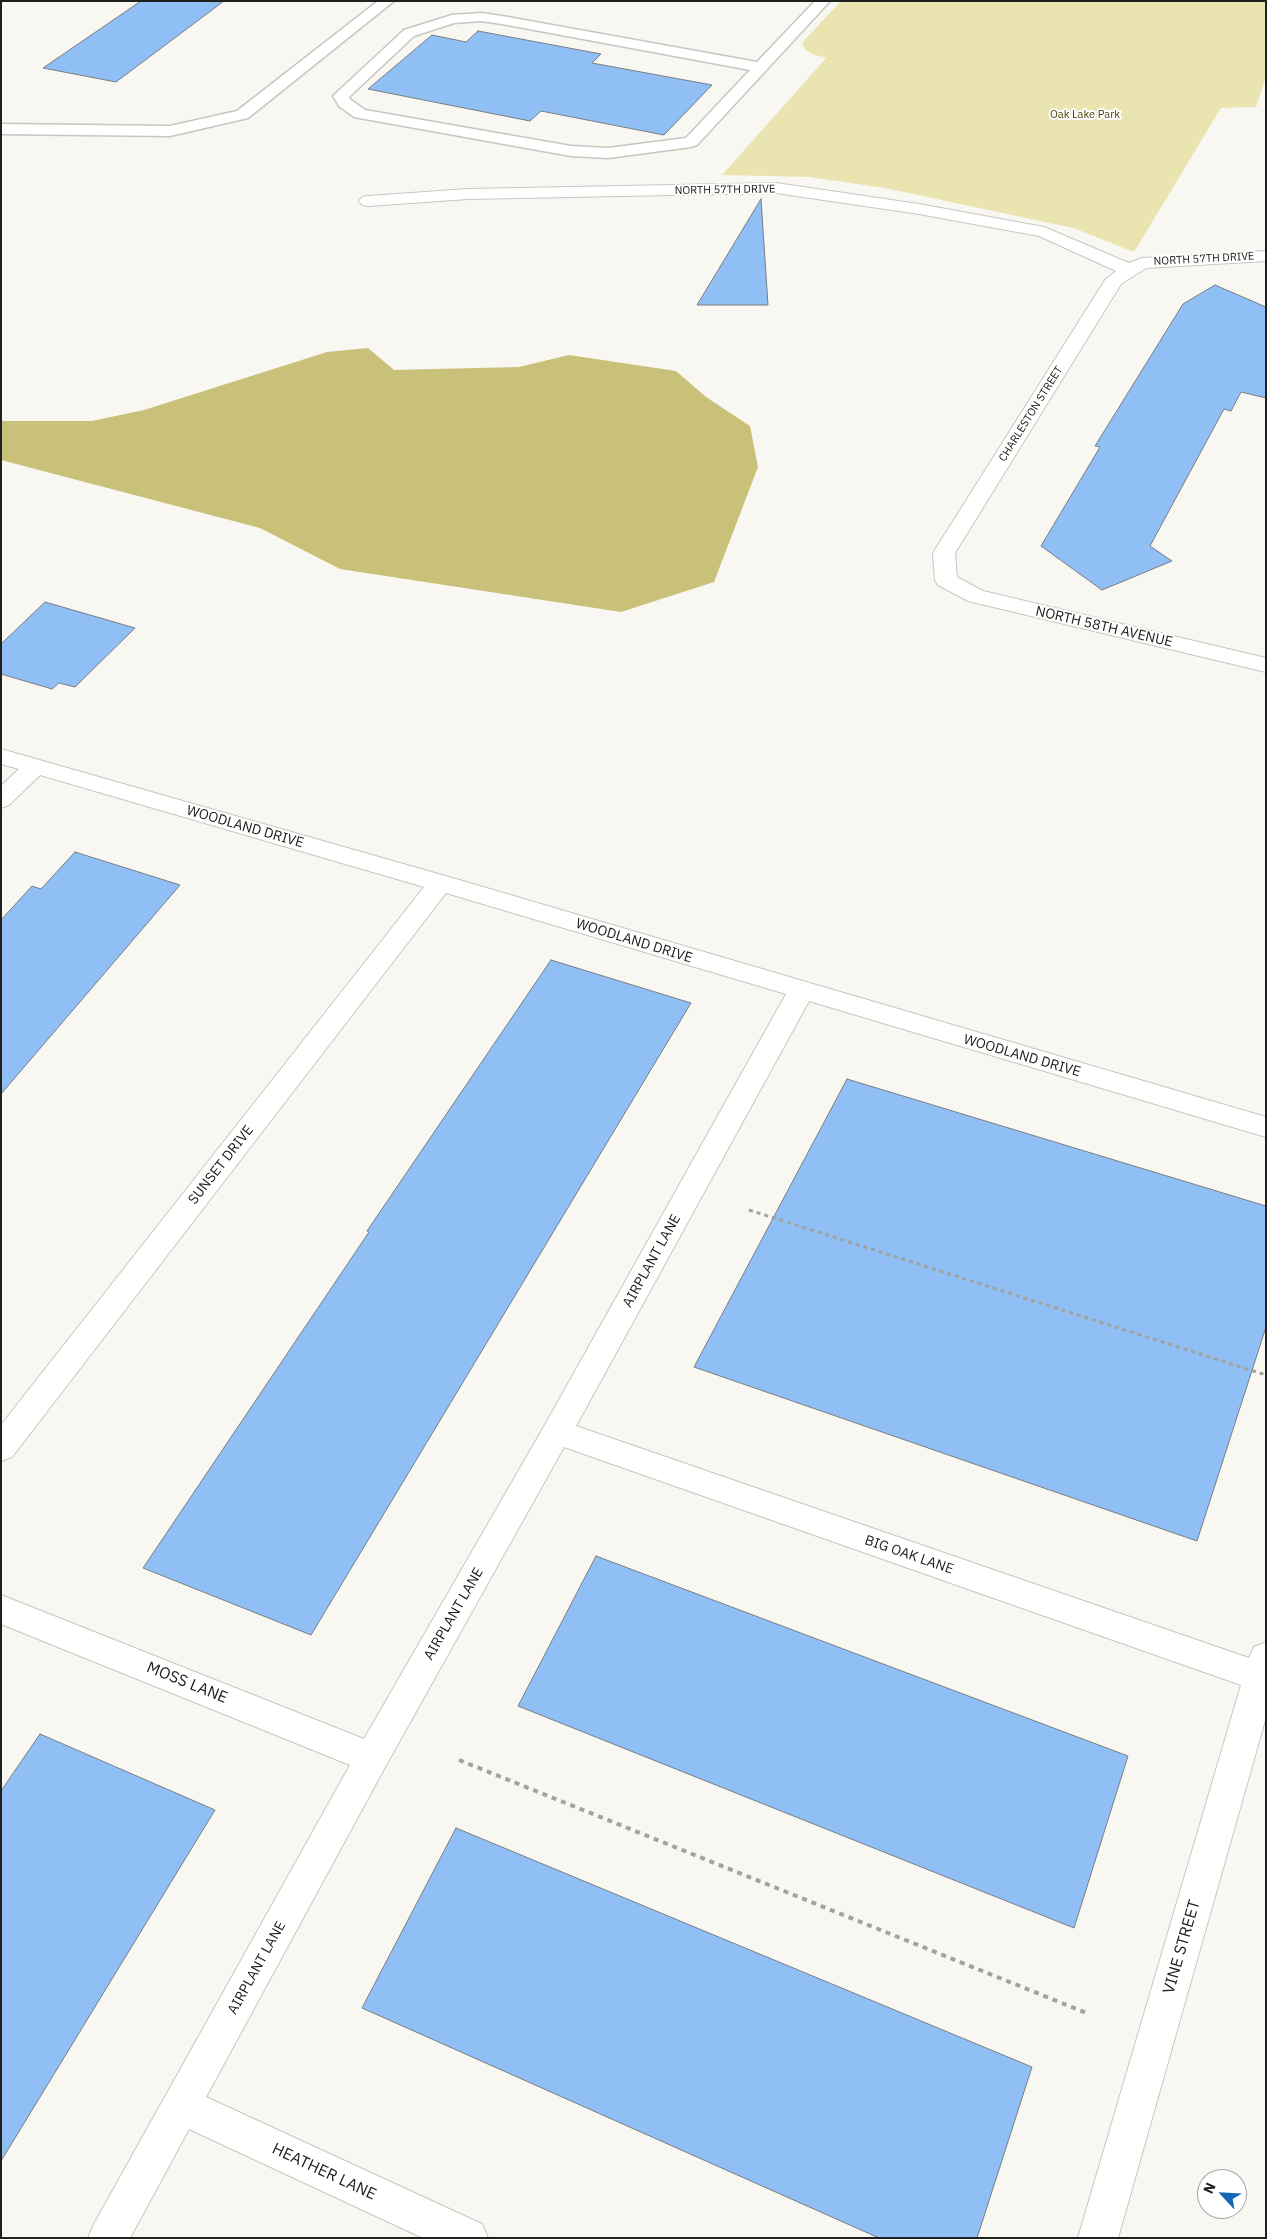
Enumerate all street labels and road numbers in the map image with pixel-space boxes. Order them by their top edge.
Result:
street label: NORTH 57TH DRIVE [674,183,776,197]
street label: NORTH 57TH DRIVE [1153,250,1255,268]
street label: CHARLESTON STREET [996,364,1066,464]
street label: NORTH 58TH AVENUE [1034,603,1174,651]
street label: WOODLAND DRIVE [184,802,306,852]
street label: WOODLAND DRIVE [574,915,694,967]
street label: WOODLAND DRIVE [961,1031,1083,1081]
street label: SUNSET DRIVE [185,1122,257,1208]
street label: AIRPLANT LANE [619,1212,685,1310]
street label: BIG OAK LANE [862,1532,956,1578]
street label: AIRPLANT LANE [421,1565,487,1663]
street label: MOSS LANE [144,1658,230,1708]
street label: VINE STREET [1159,1898,1205,1996]
street label: AIRPLANT LANE [224,1919,290,2017]
street label: HEATHER LANE [269,2139,379,2205]

